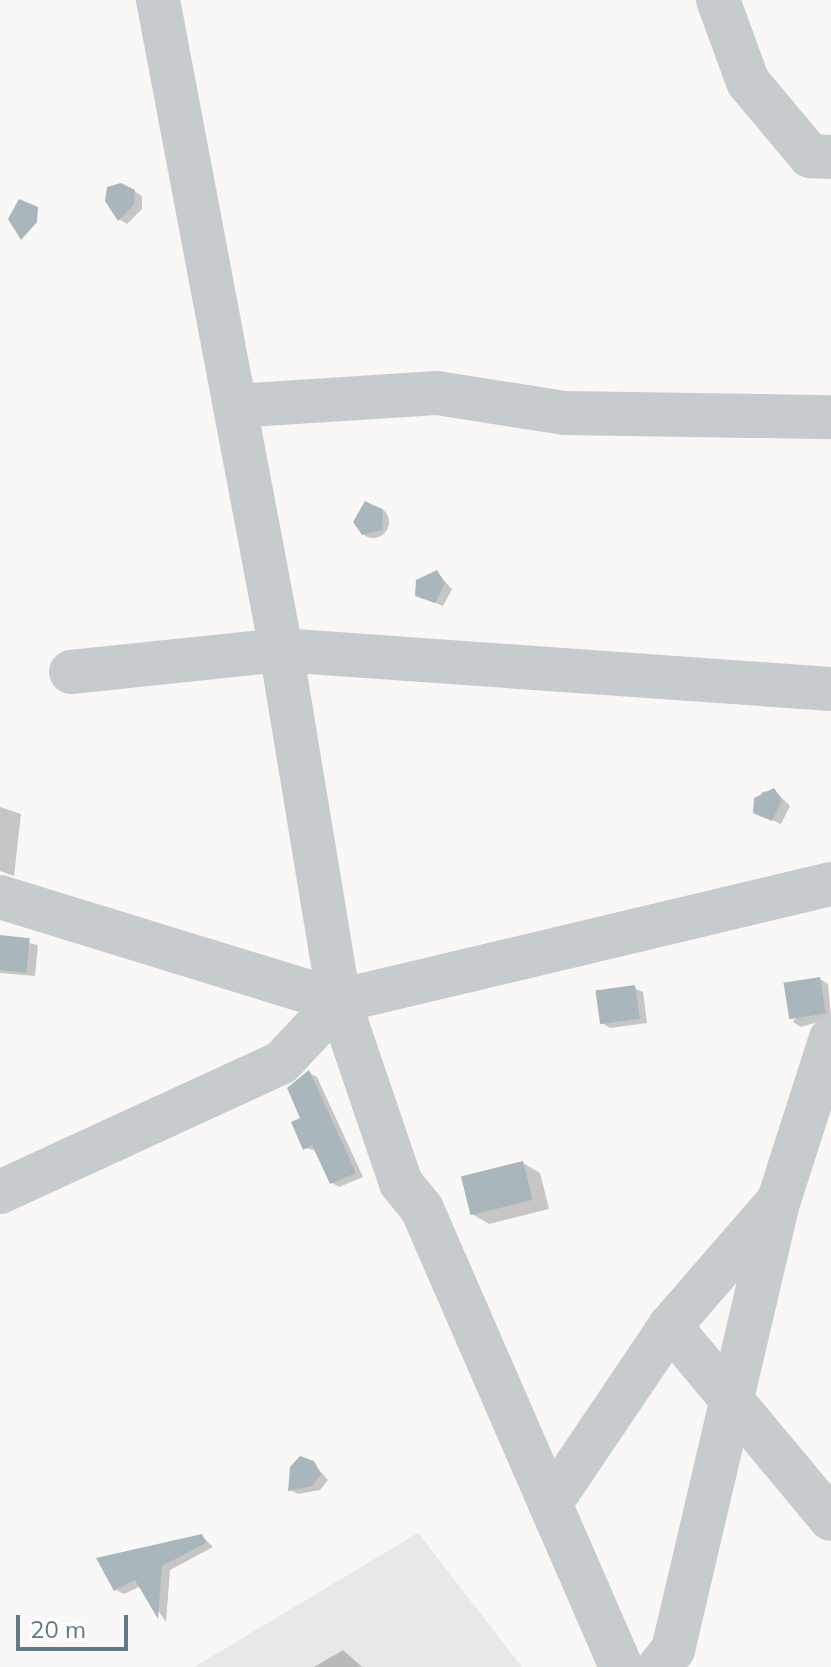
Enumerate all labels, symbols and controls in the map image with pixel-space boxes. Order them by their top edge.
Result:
scale bar [20,1599,132,1649]
text: 20 m [30,1614,86,1644]

